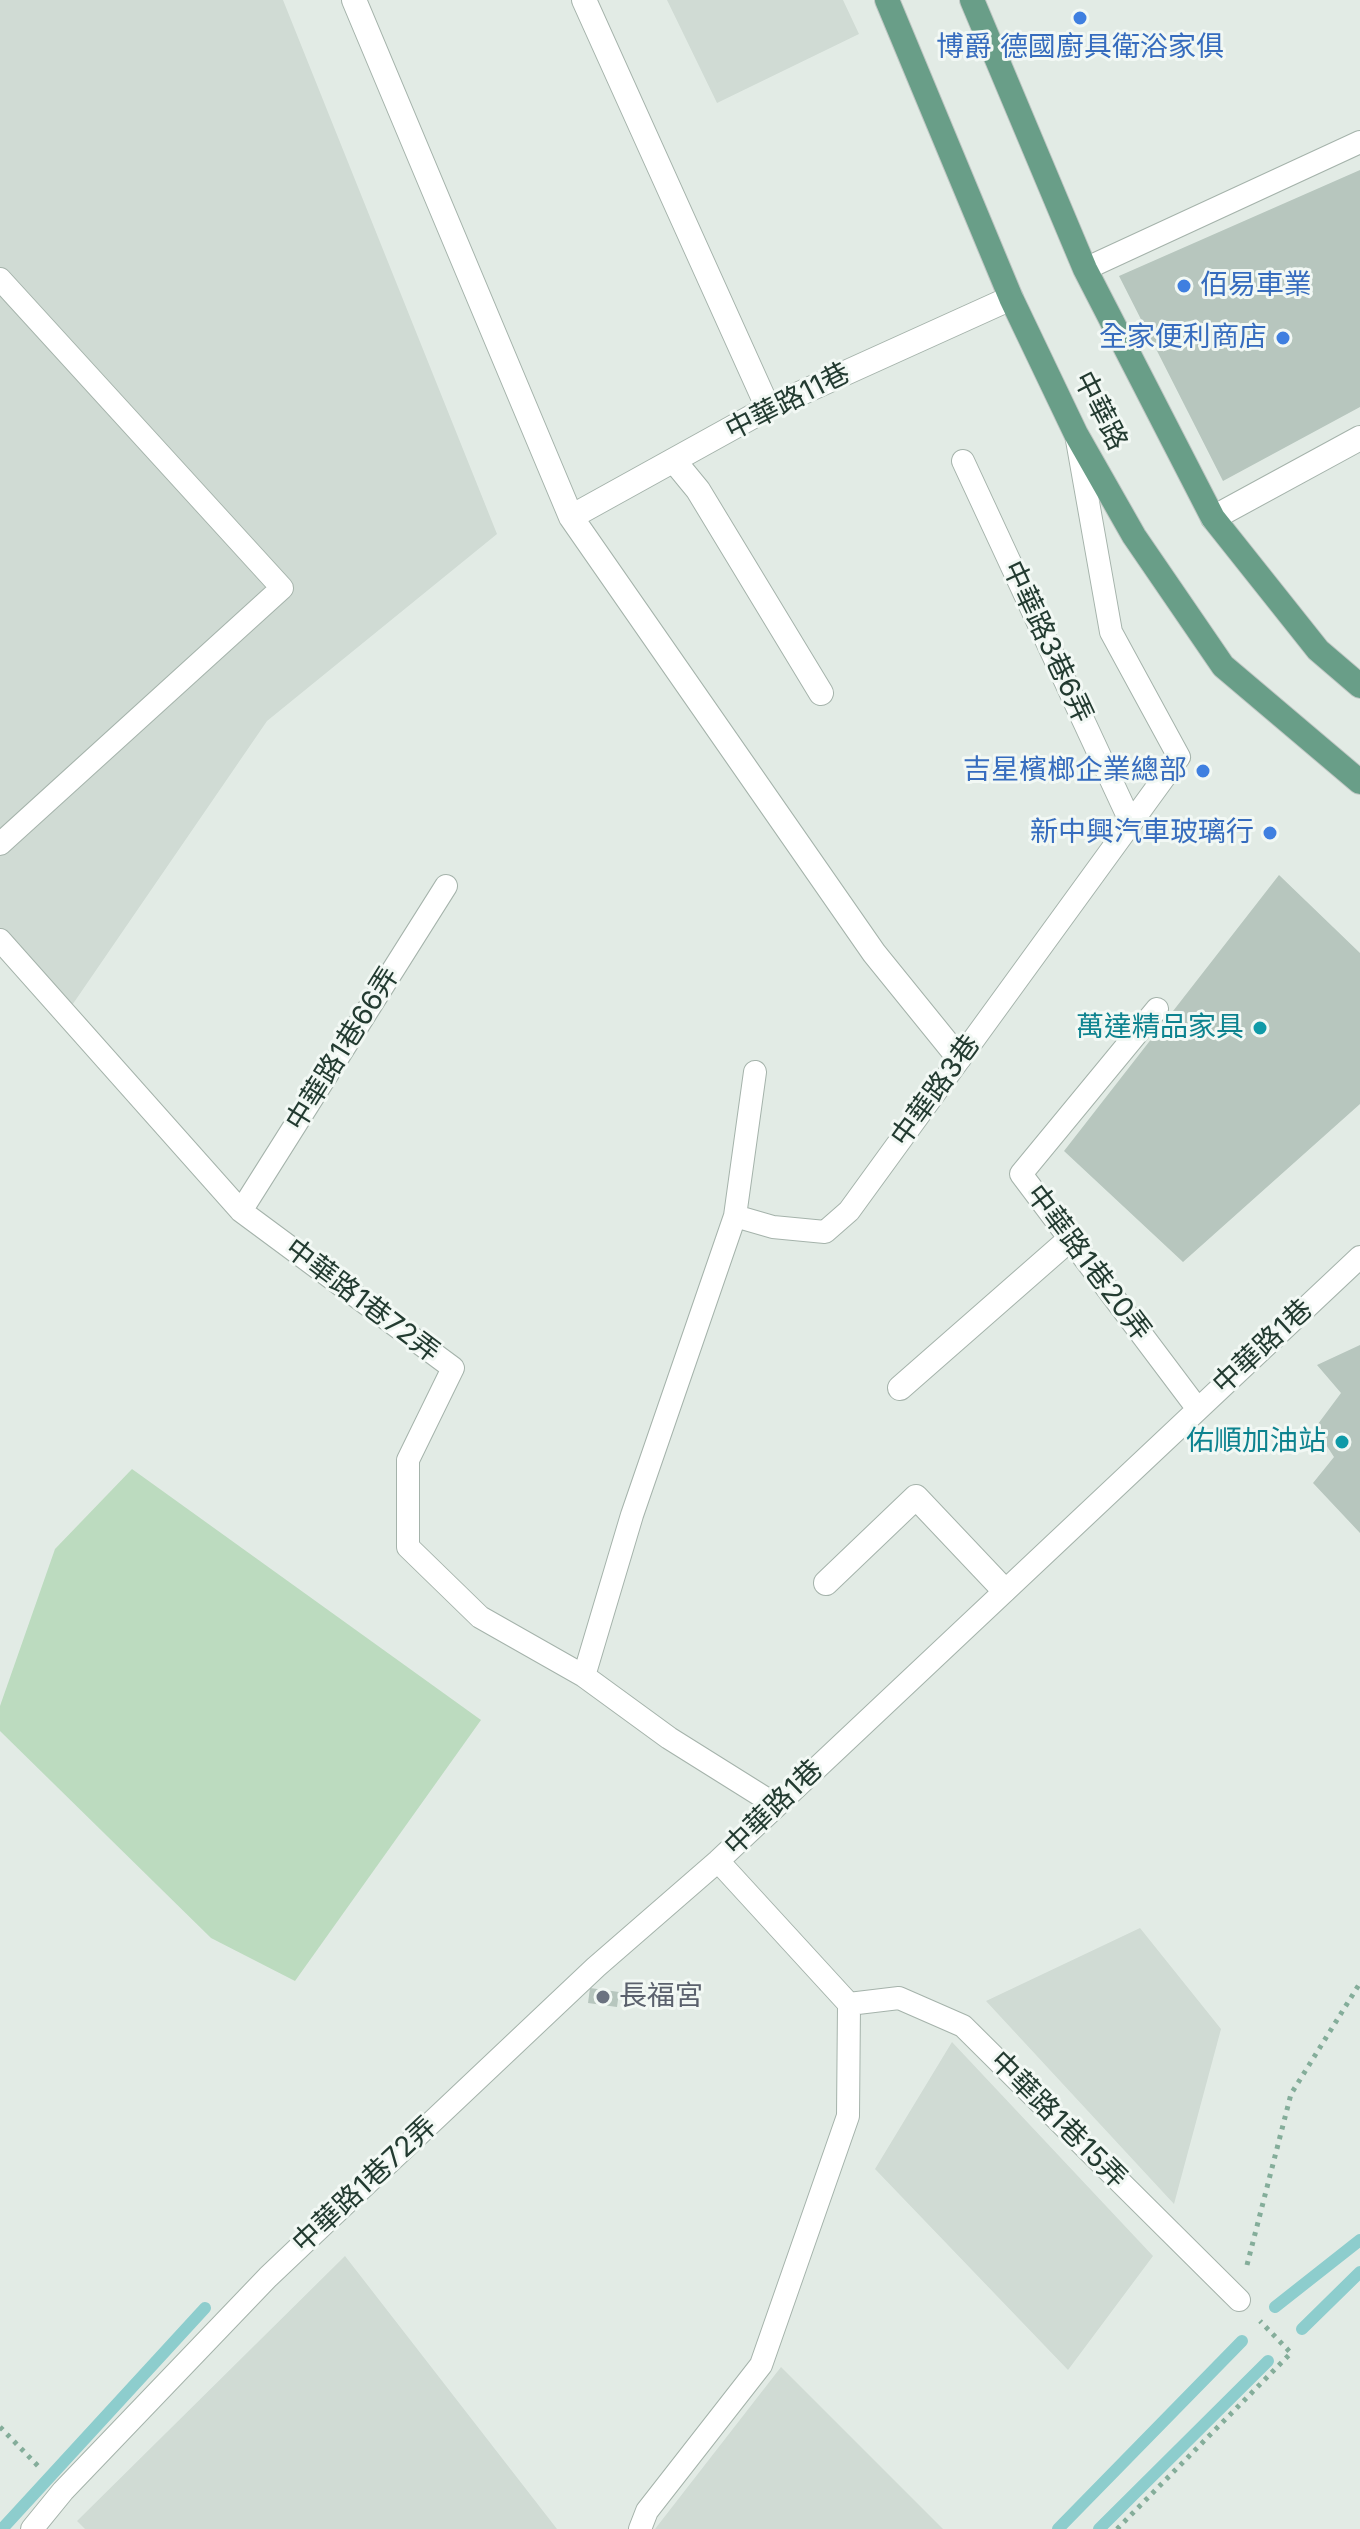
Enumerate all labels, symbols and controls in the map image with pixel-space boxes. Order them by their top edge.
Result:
marker: 博爵 德國廚具衛浴家俱 [1071,9,1089,27]
place label: 博爵 德國廚具衛浴家俱 [936,31,1224,65]
place label: 佰易車業 [1200,269,1312,303]
marker: 佰易車業 [1175,277,1193,295]
place label: 全家便利商店 [1099,321,1267,355]
marker: 全家便利商店 [1274,329,1292,347]
street label: 中華路11巷 [720,356,856,448]
street label: 中華路 [1066,366,1134,456]
street label: 中華路3巷6弄 [995,556,1099,728]
place label: 吉星檳榔企業總部 [963,754,1187,788]
marker: 吉星檳榔企業總部 [1194,762,1212,780]
place label: 新中興汽車玻璃行 [1030,816,1254,850]
marker: 新中興汽車玻璃行 [1261,824,1279,842]
street label: 中華路1巷66弄 [279,961,407,1137]
place label: 萬達精品家具 [1076,1011,1244,1045]
marker: 萬達精品家具 [1251,1019,1269,1037]
street label: 中華路3巷 [884,1029,988,1153]
street label: 中華路1巷20弄 [1019,1179,1157,1347]
street label: 中華路1巷72弄 [278,1232,446,1370]
street label: 中華路1巷 [1206,1293,1320,1401]
place label: 佑順加油站 [1186,1425,1326,1459]
marker: 佑順加油站 [1333,1433,1351,1451]
street label: 中華路1巷 [718,1753,830,1863]
place label: 長福宮 [619,1980,703,2014]
marker: 長福宮 [594,1988,612,2006]
street label: 中華路1巷15弄 [983,2045,1133,2195]
street label: 中華路1巷72弄 [286,2110,444,2260]

